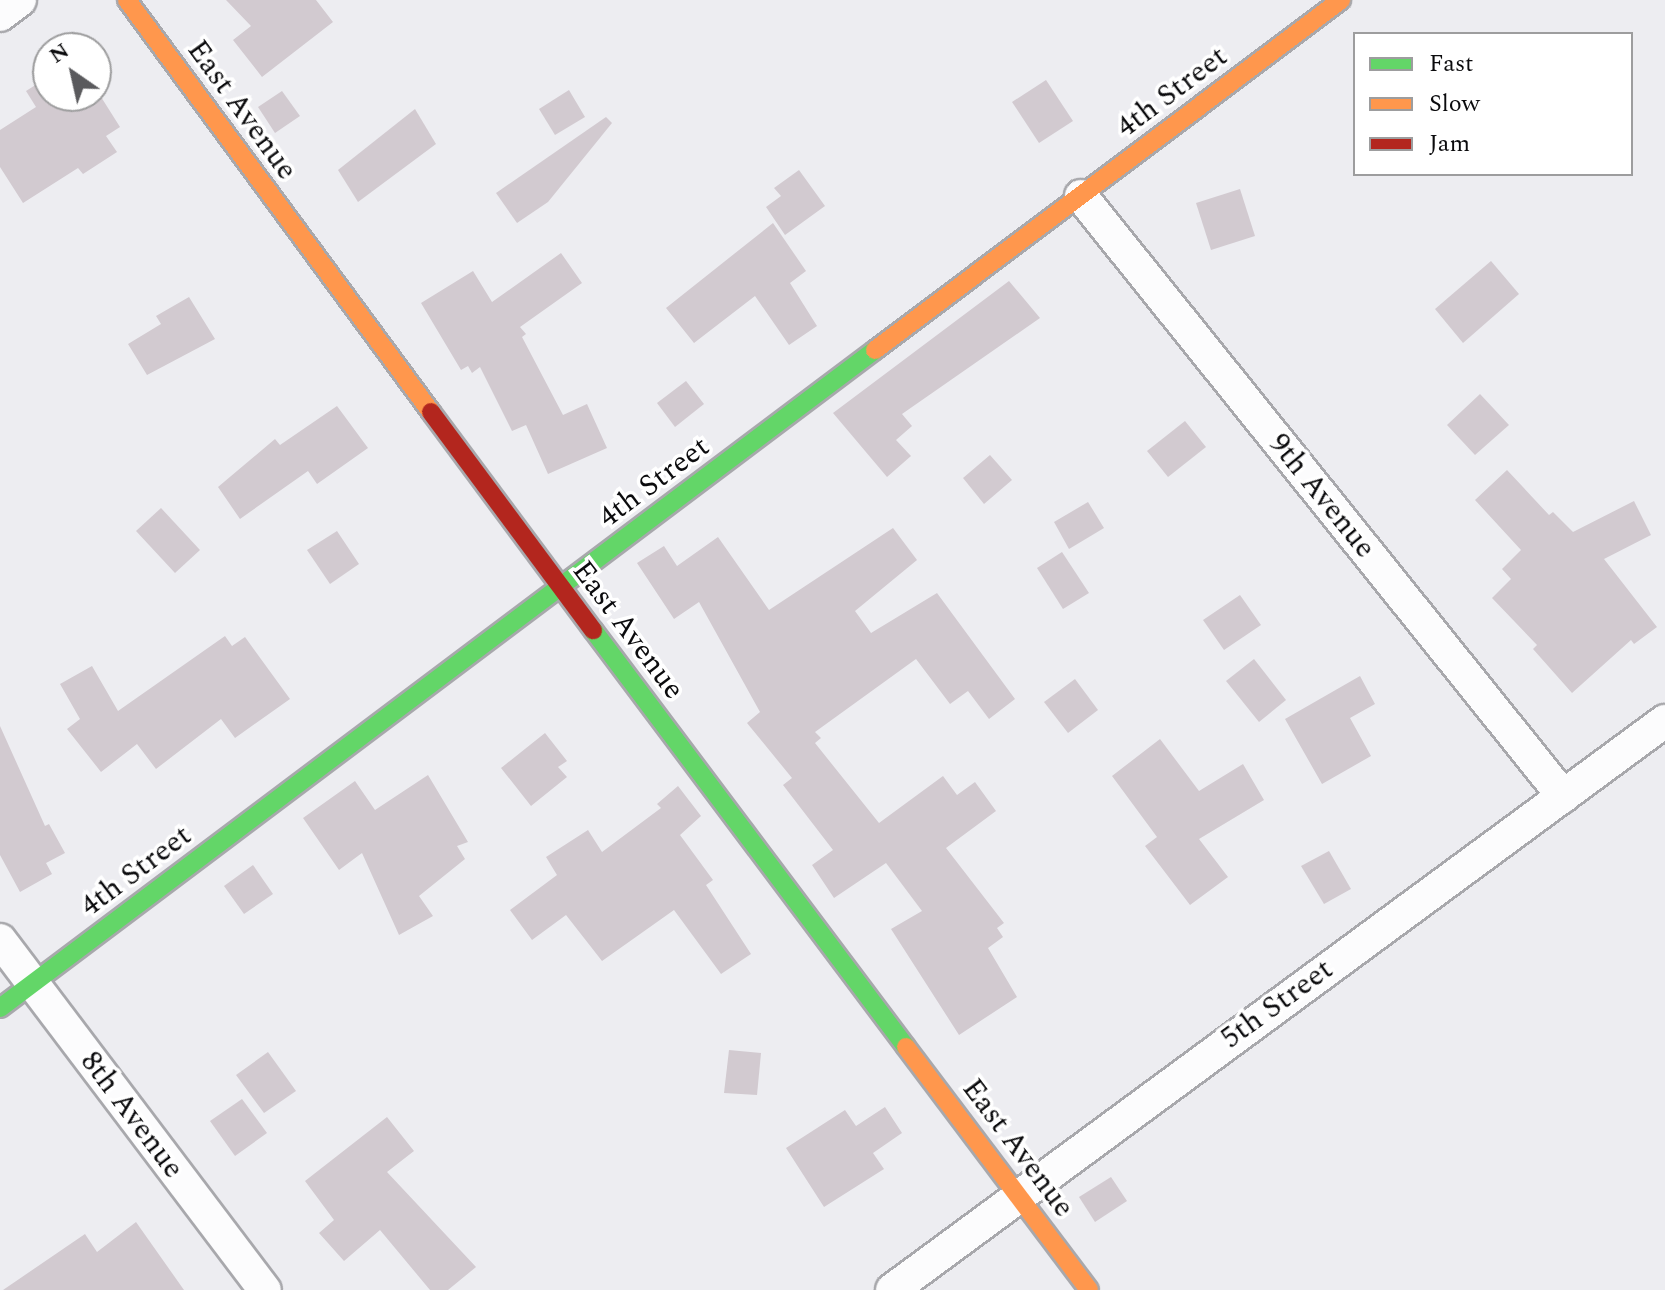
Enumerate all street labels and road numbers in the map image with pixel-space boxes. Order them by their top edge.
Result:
street label: East Avenue [179,33,305,187]
street label: 4th Street [1110,39,1234,145]
street label: 9th Avenue [1261,427,1383,565]
street label: 4th Street [592,429,716,535]
street label: East Avenue [564,554,692,706]
street label: 4th Street [74,818,198,924]
street label: 5th Street [1214,951,1340,1057]
street label: 8th Avenue [73,1044,191,1186]
street label: East Avenue [954,1072,1082,1224]

